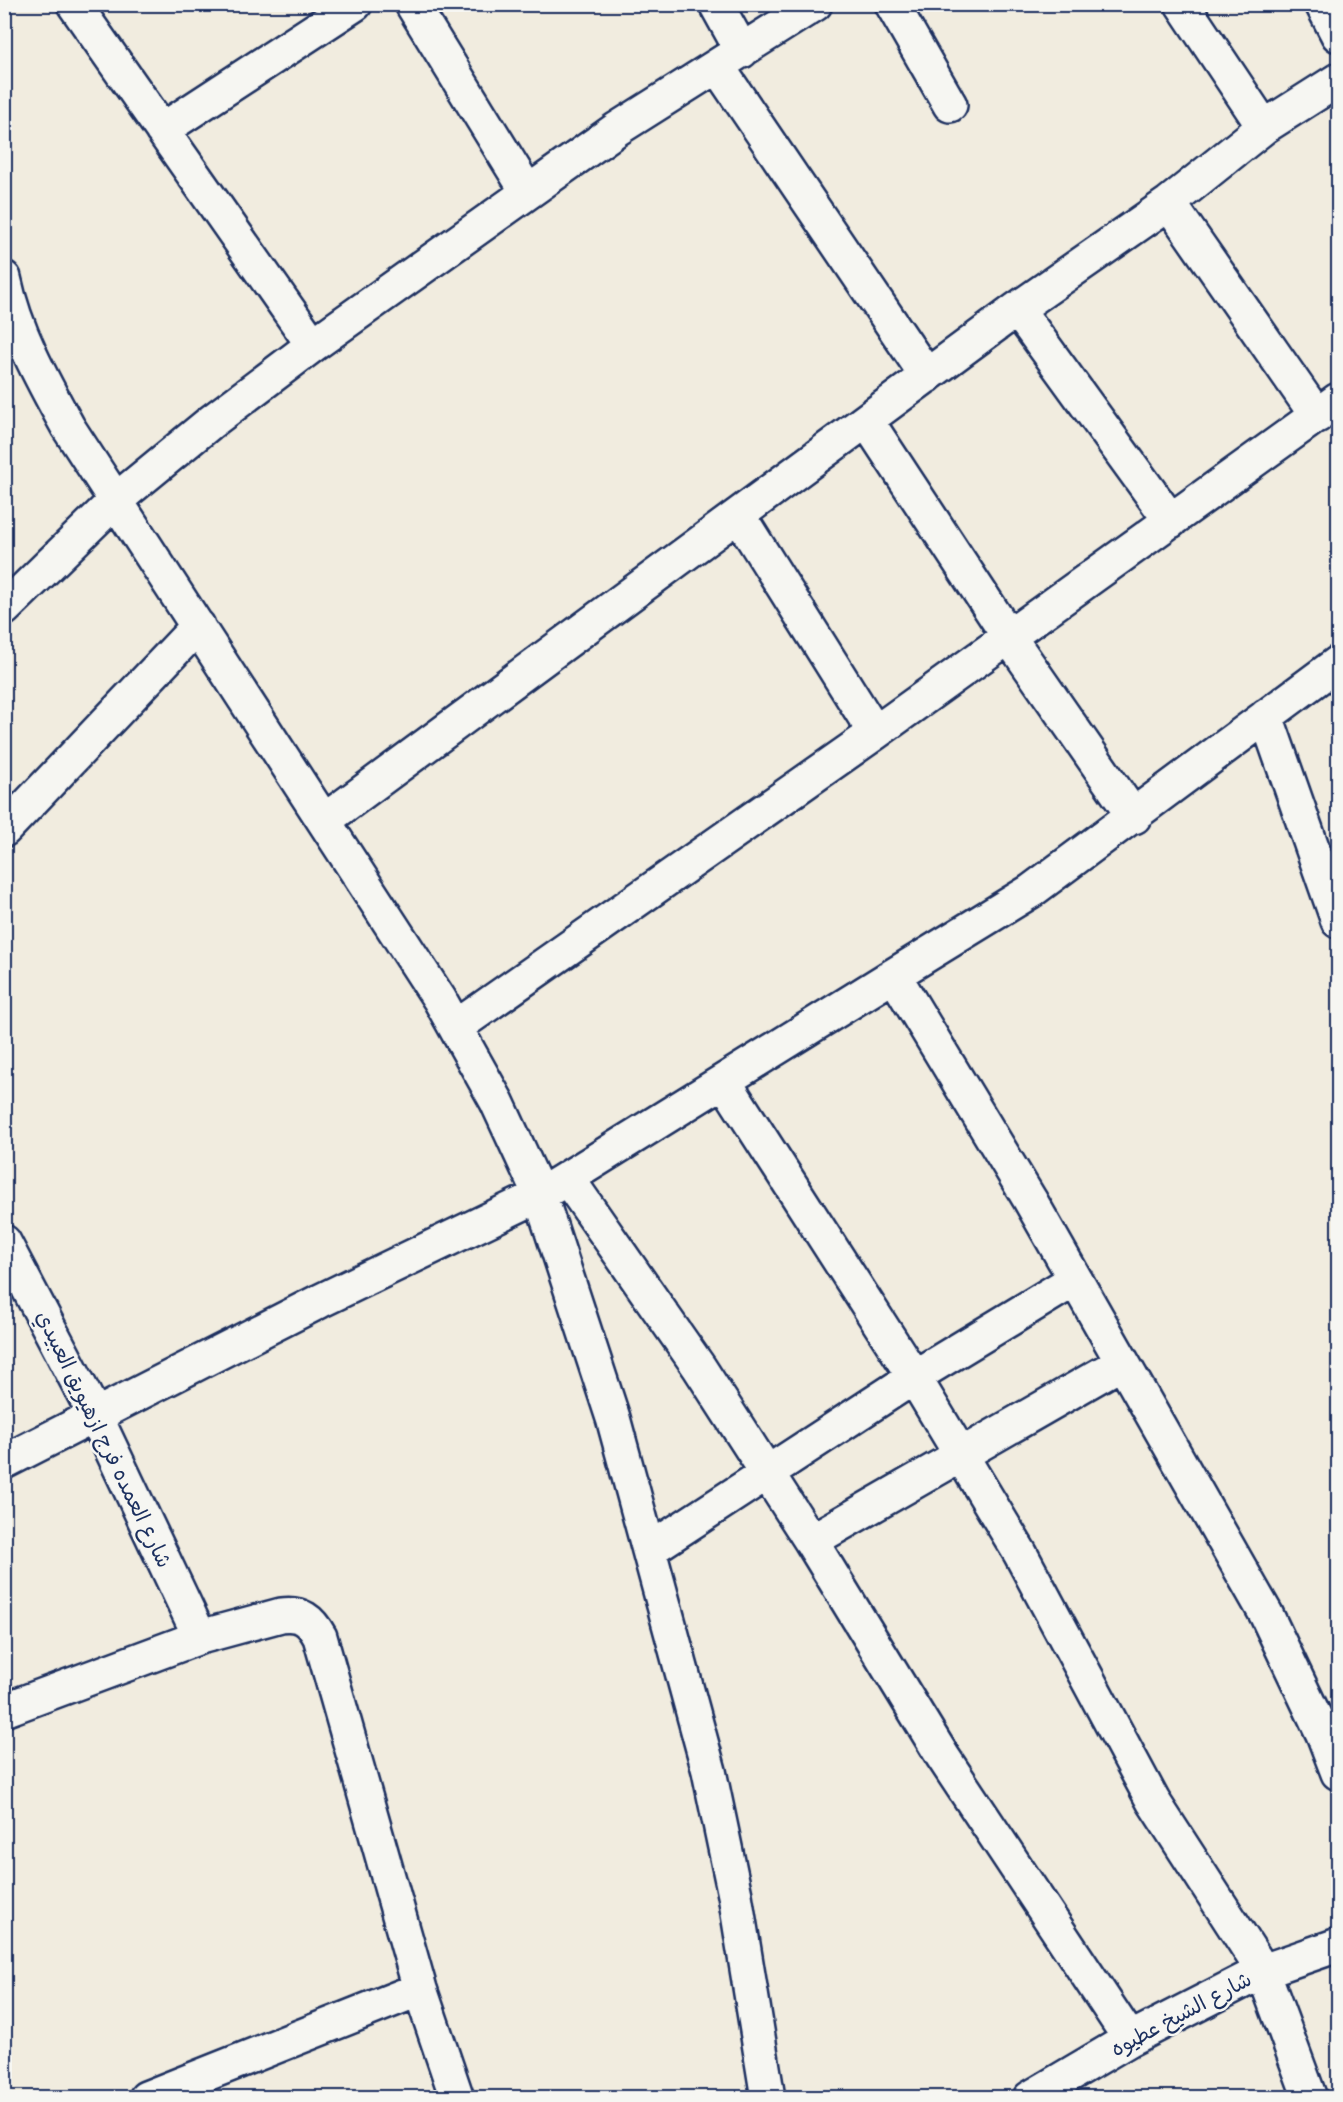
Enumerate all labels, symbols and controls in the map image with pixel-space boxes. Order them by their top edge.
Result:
street label: شارع العمده فرج ازهيويق العبيدي [25,1303,183,1575]
street label: شارع الشيخ عطيوه [1103,1961,1259,2067]

